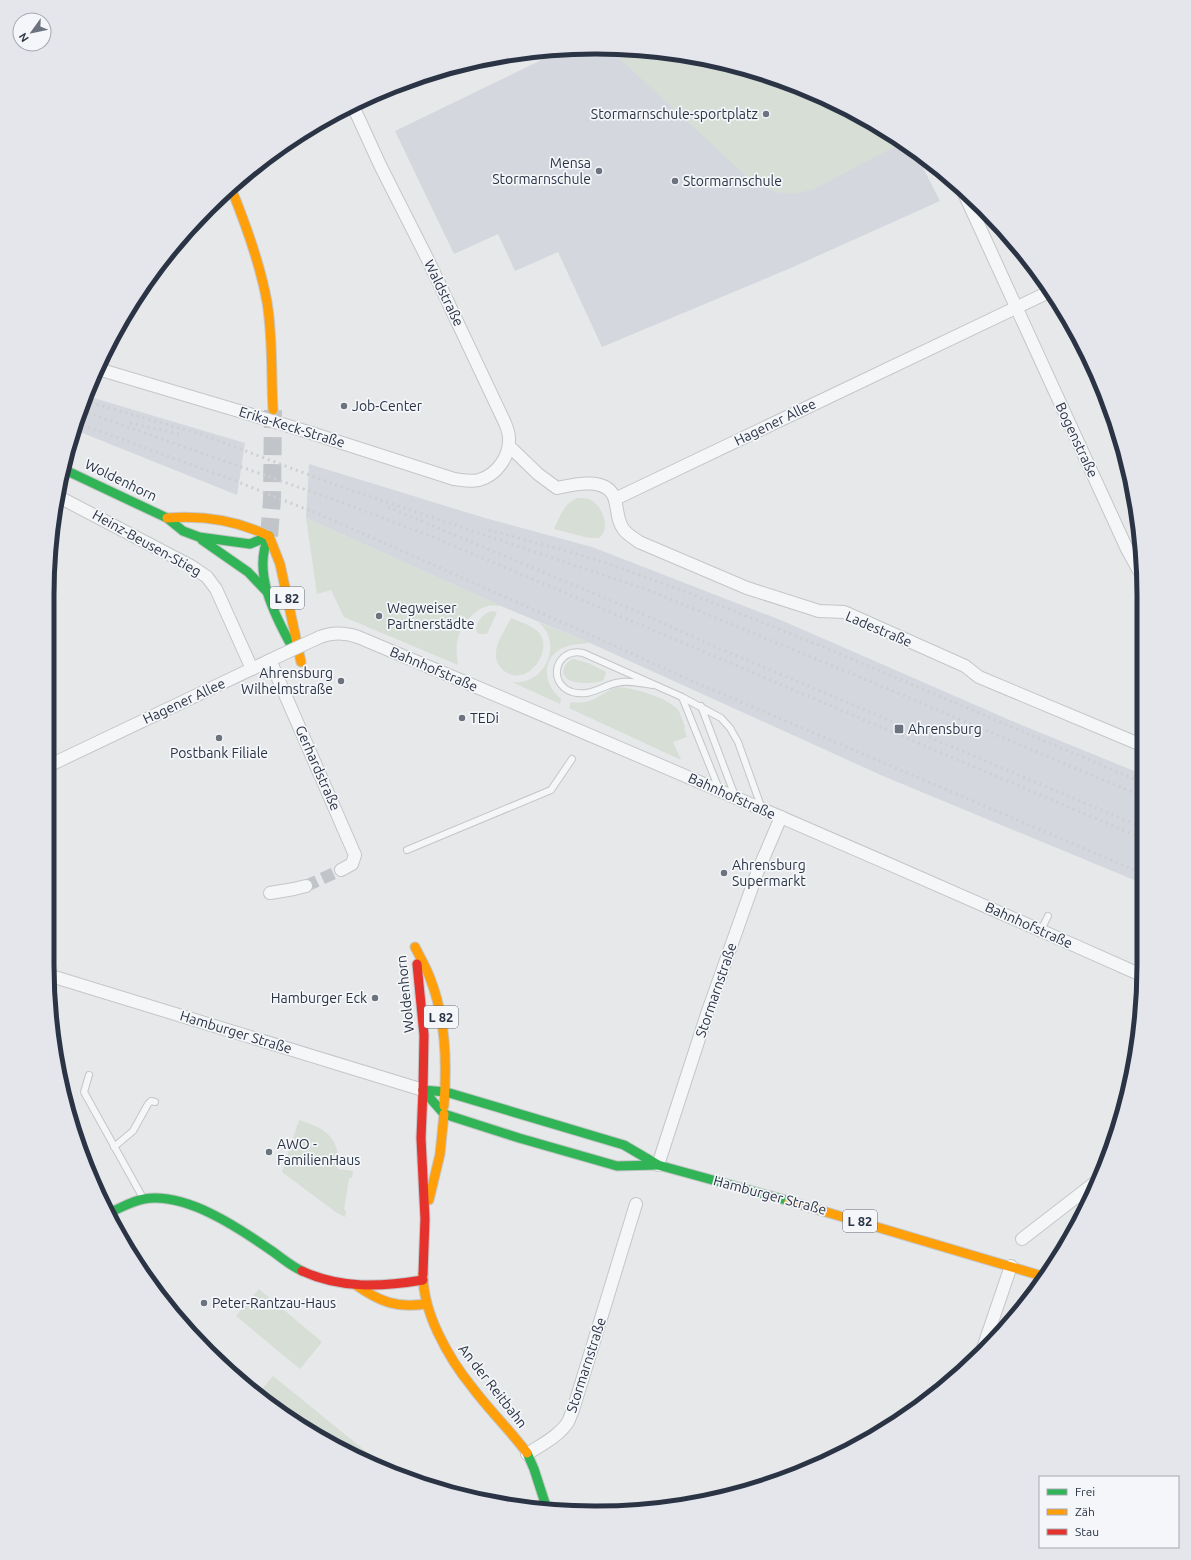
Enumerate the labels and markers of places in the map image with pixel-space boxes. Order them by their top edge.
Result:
place label: Stormarnschule-sportplatz [591,106,758,122]
marker: Stormarnschule-sportplatz [761,109,771,119]
place label: Mensa Stormarnschule [492,155,591,187]
marker: Mensa Stormarnschule [594,166,604,176]
place label: Stormarnschule [683,173,782,189]
marker: Stormarnschule [670,176,680,186]
place label: Job-Center [352,398,423,414]
marker: Job-Center [339,401,349,411]
place label: Wegweiser Partnerstädte [387,600,474,632]
marker: Wegweiser Partnerstädte [374,611,384,621]
place label: Ahrensburg Wilhelmstraße [241,665,333,697]
marker: Ahrensburg Wilhelmstraße [336,676,346,686]
place label: TEDi [470,710,499,726]
marker: TEDi [457,713,467,723]
place label: Ahrensburg [908,721,982,737]
marker: Ahrensburg [893,723,905,735]
marker: Postbank Filiale [214,733,224,743]
place label: Postbank Filiale [170,745,268,761]
place label: Ahrensburg Supermarkt [732,857,806,889]
marker: Ahrensburg Supermarkt [719,868,729,878]
place label: Hamburger Eck [271,990,367,1006]
marker: Hamburger Eck [370,993,380,1003]
place label: AWO - FamilienHaus [277,1136,360,1168]
marker: AWO - FamilienHaus [264,1147,274,1157]
place label: Peter-Rantzau-Haus [212,1295,336,1311]
marker: Peter-Rantzau-Haus [199,1298,209,1308]

